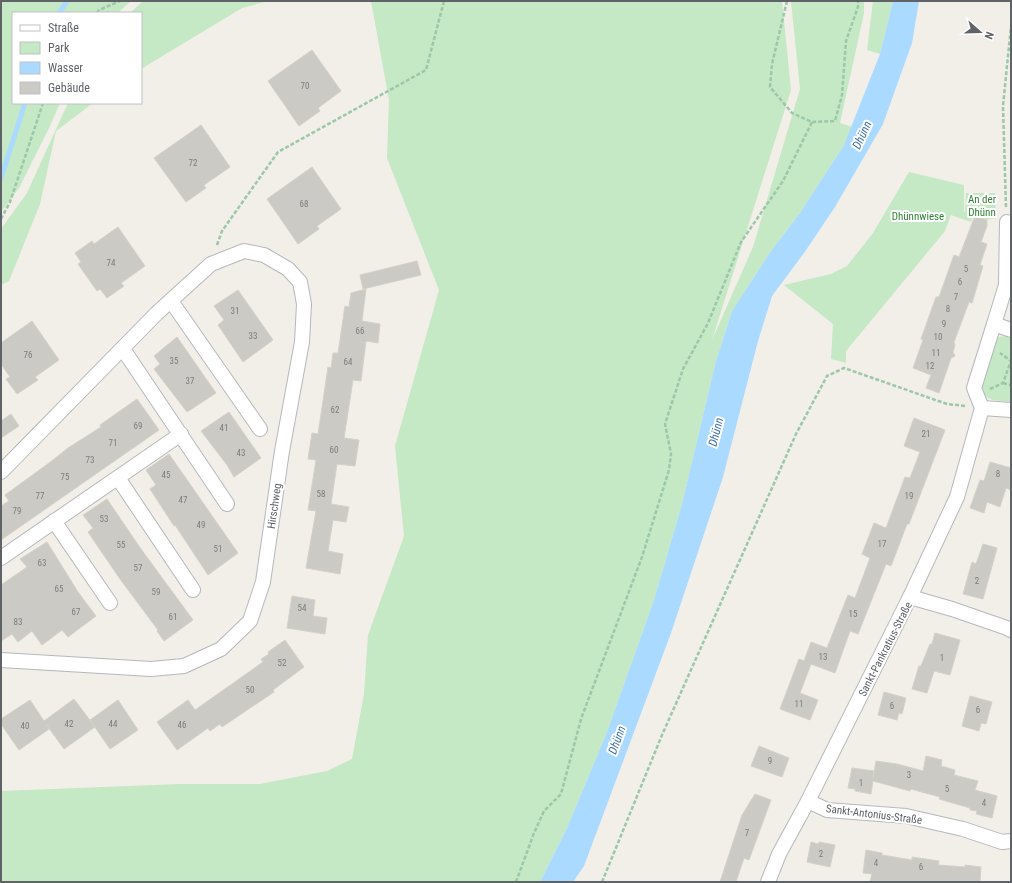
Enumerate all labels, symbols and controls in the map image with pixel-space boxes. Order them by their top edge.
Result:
legend [12,12,142,104]
north arrow [960,12,1000,52]
text: Straße [48,21,79,35]
text: N [982,30,996,41]
text: Park [48,41,70,55]
text: Wasser [48,61,83,75]
text: Gebäude [48,81,90,95]
house number: 70 [301,81,309,91]
water label: Dhünn [849,119,875,151]
house number: 72 [189,158,198,168]
park label: An der Dhünn [968,193,997,219]
house number: 68 [300,199,308,209]
park label: Dhünnwiese [892,210,944,223]
house number: 74 [107,258,116,268]
house number: 5 [964,264,969,274]
house number: 6 [958,277,962,287]
house number: 7 [954,292,959,302]
house number: 8 [946,304,950,314]
house number: 31 [231,306,239,316]
house number: 9 [942,319,946,329]
house number: 66 [356,326,364,336]
house number: 33 [249,331,257,341]
house number: 10 [934,332,942,342]
house number: 11 [932,348,940,358]
house number: 76 [24,350,32,360]
house number: 35 [170,356,179,366]
house number: 64 [344,357,353,367]
house number: 12 [926,361,935,371]
house number: 37 [186,376,195,386]
house number: 62 [331,405,340,415]
water label: Dhünn [706,416,726,448]
house number: 69 [134,421,142,431]
house number: 41 [220,423,228,433]
house number: 21 [922,429,930,439]
house number: 71 [109,438,117,448]
house number: 60 [330,445,338,455]
house number: 43 [237,448,245,458]
house number: 73 [86,455,94,465]
house number: 8 [996,469,1000,479]
house number: 45 [162,470,171,480]
house number: 75 [61,472,70,482]
street label: Hirschweg [265,482,284,530]
house number: 58 [317,489,325,499]
house number: 77 [36,491,45,501]
house number: 19 [905,491,913,501]
house number: 47 [179,495,188,505]
house number: 79 [13,506,21,516]
house number: 53 [100,514,108,524]
house number: 49 [197,520,205,530]
house number: 17 [878,539,887,549]
house number: 55 [117,540,126,550]
house number: 51 [214,544,222,554]
house number: 63 [38,558,46,568]
house number: 57 [134,563,143,573]
house number: 2 [975,576,980,586]
house number: 65 [55,584,64,594]
house number: 59 [152,587,160,597]
street label: Sankt-Pankratius-Straße [856,600,915,699]
house number: 54 [298,603,307,613]
house number: 67 [72,607,81,617]
house number: 15 [849,609,858,619]
house number: 61 [169,612,177,622]
house number: 83 [14,617,22,627]
house number: 13 [819,652,827,662]
house number: 1 [940,653,944,663]
house number: 52 [278,658,287,668]
house number: 50 [246,685,254,695]
house number: 11 [795,699,803,709]
house number: 6 [890,701,894,711]
house number: 6 [976,705,980,715]
house number: 42 [65,719,74,729]
house number: 44 [109,719,118,729]
house number: 46 [178,720,186,730]
house number: 40 [21,721,29,731]
water label: Dhünn [605,724,629,756]
house number: 9 [768,756,772,766]
house number: 3 [907,770,911,780]
house number: 1 [859,778,863,788]
house number: 5 [945,784,950,794]
house number: 4 [982,798,987,808]
street label: Sankt-Antonius-Straße [825,802,923,827]
house number: 7 [745,828,750,838]
house number: 2 [819,849,824,859]
house number: 4 [874,858,879,868]
house number: 6 [919,862,923,872]

